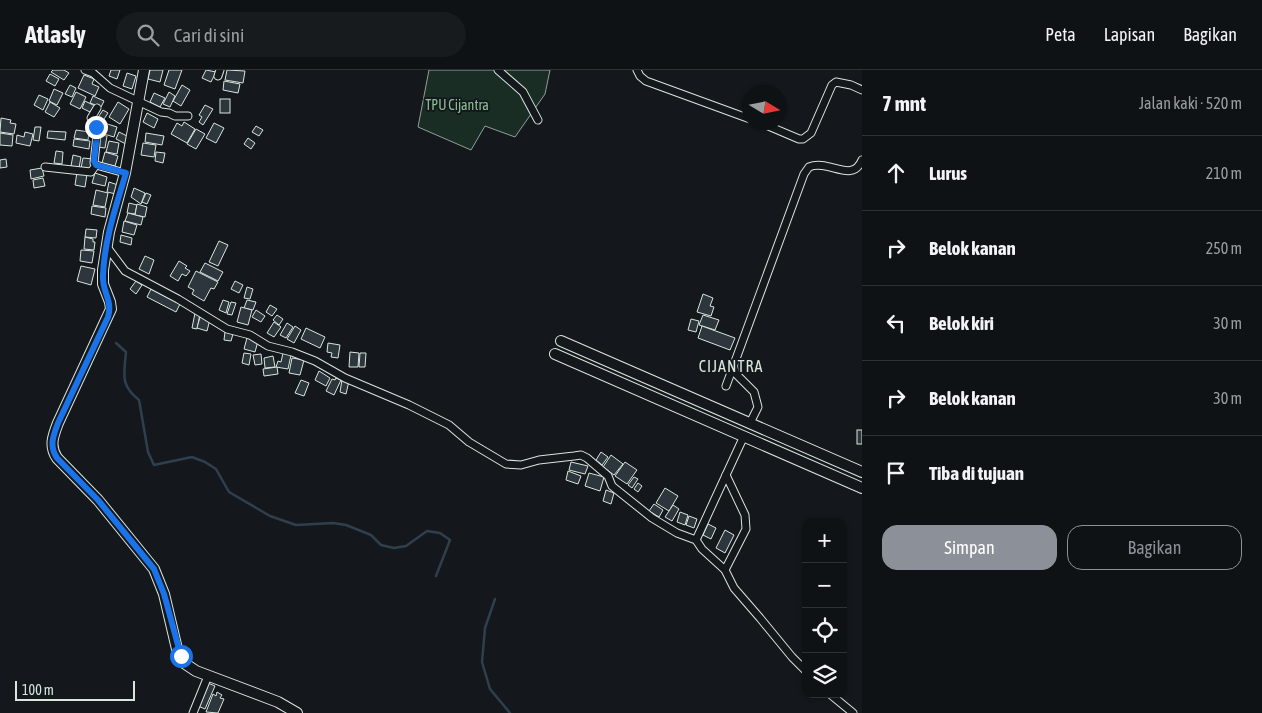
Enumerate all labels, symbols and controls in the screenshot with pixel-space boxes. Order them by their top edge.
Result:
search box [116,12,466,57]
text: Atlasly [25,21,86,48]
icon: search [134,21,162,49]
text: Cari di sini [174,24,244,46]
text: Peta [1045,24,1076,45]
text: Lapisan [1104,24,1155,45]
text: Bagikan [1183,24,1237,45]
north arrow [742,85,787,130]
text: 7 mnt [882,91,926,115]
text: Jalan kaki · 520 m [1139,94,1242,112]
park label: TPU Cijantra [425,97,489,113]
route end [85,116,108,139]
icon: ahead [882,159,910,187]
text: Lurus [929,162,967,184]
text: 210 m [1206,164,1242,182]
icon: right [882,234,910,262]
text: Belok kanan [929,237,1016,259]
text: 250 m [1206,239,1242,257]
icon: left [882,309,910,337]
text: Belok kiri [929,312,994,334]
text: 30 m [1213,314,1242,332]
district label: CIJANTRA [699,357,763,375]
icon: right [882,384,910,412]
text: Belok kanan [929,387,1016,409]
text: 30 m [1213,389,1242,407]
icon: arrive [882,459,910,487]
text: Tiba di tujuan [929,462,1024,484]
map controls [802,518,847,698]
button: + [802,518,847,563]
button: Simpan [882,525,1057,570]
button: Bagikan [1067,525,1242,570]
button: − [802,563,847,608]
button: locate [802,608,847,653]
route start [170,645,193,668]
button: layers [802,653,847,698]
scale bar [15,678,135,701]
text: 100 m [22,682,54,698]

